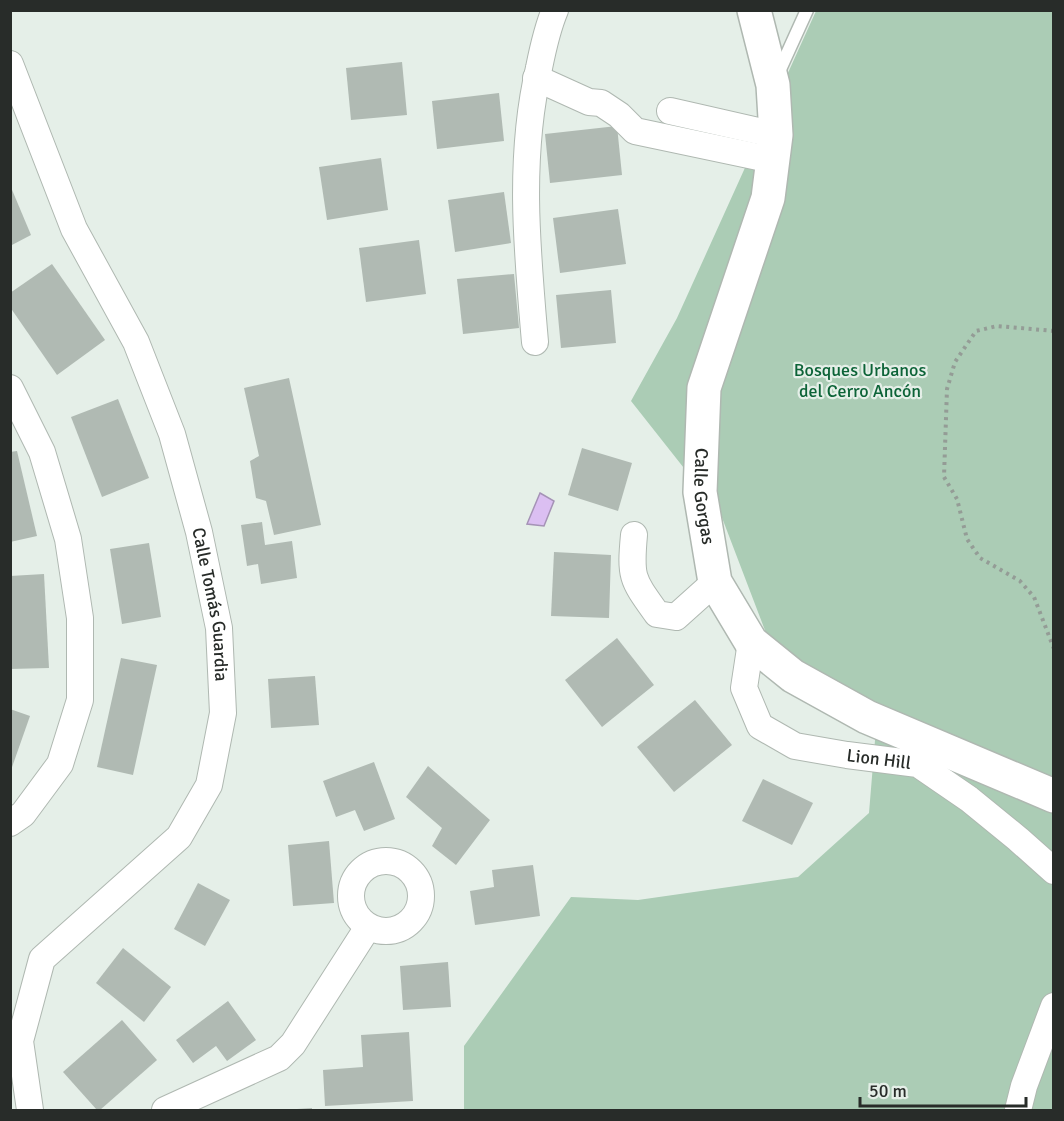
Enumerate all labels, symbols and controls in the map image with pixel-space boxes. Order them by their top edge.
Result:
park label: Bosques Urbanos del Cerro Ancón [794,359,926,402]
street label: Calle Gorgas [689,448,720,546]
street label: Calle Tomás Guardia [187,526,233,682]
street label: Lion Hill [845,744,912,774]
scale bar [860,1070,1026,1108]
text: 50 m [869,1080,907,1102]

